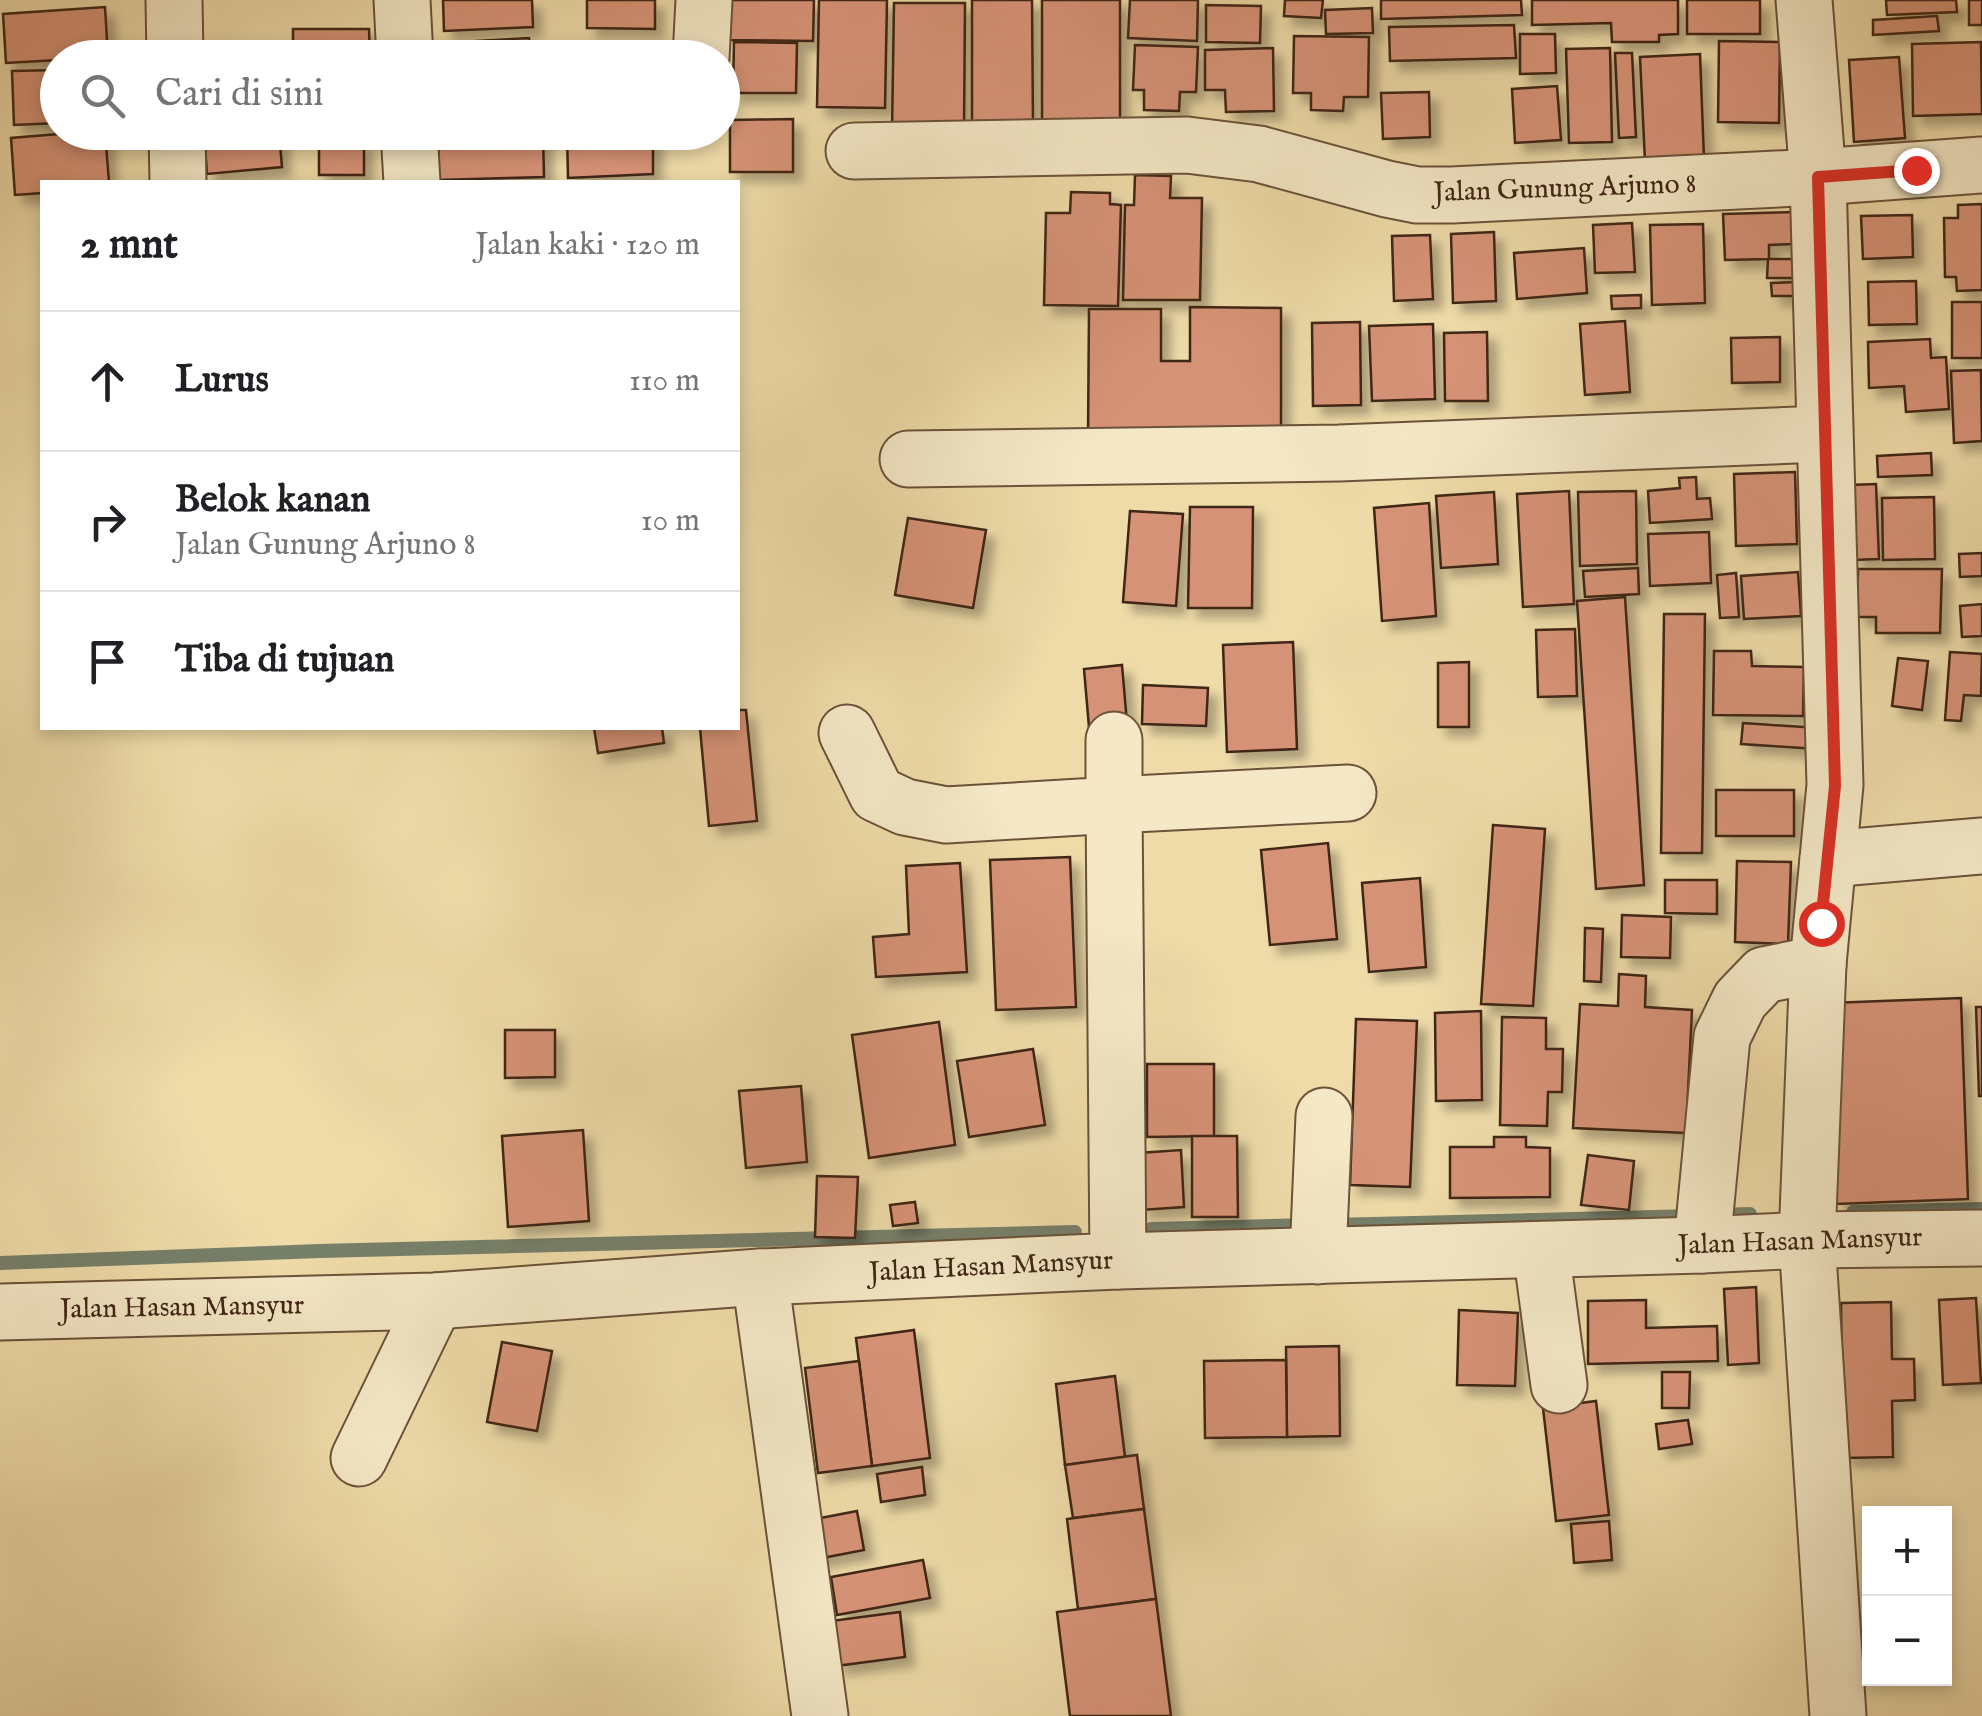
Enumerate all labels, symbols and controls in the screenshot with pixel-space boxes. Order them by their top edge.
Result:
search box [40,40,740,150]
icon: search [75,68,130,123]
text: Cari di sini [155,71,324,119]
route end [1894,148,1940,194]
street label: Jalan Gunung Arjuno 8 [1430,167,1697,211]
text: 2 mnt [80,219,178,272]
text: Jalan kaki · 120 m [475,225,700,266]
icon: ahead [80,354,135,409]
text: Lurus [175,357,269,405]
text: 110 m [629,361,700,402]
text: Belok kanan [175,477,370,525]
icon: right [80,494,135,549]
text: 10 m [641,501,700,542]
text: Jalan Gunung Arjuno 8 [175,525,476,566]
icon: arrive [80,634,135,689]
text: Tiba di tujuan [175,637,395,685]
route start [1799,901,1845,947]
street label: Jalan Hasan Mansyur [1674,1220,1923,1264]
street label: Jalan Hasan Mansyur [865,1243,1114,1291]
street label: Jalan Hasan Mansyur [56,1288,305,1328]
map controls [1862,1506,1952,1686]
button: + [1862,1506,1952,1596]
button: − [1862,1596,1952,1686]

